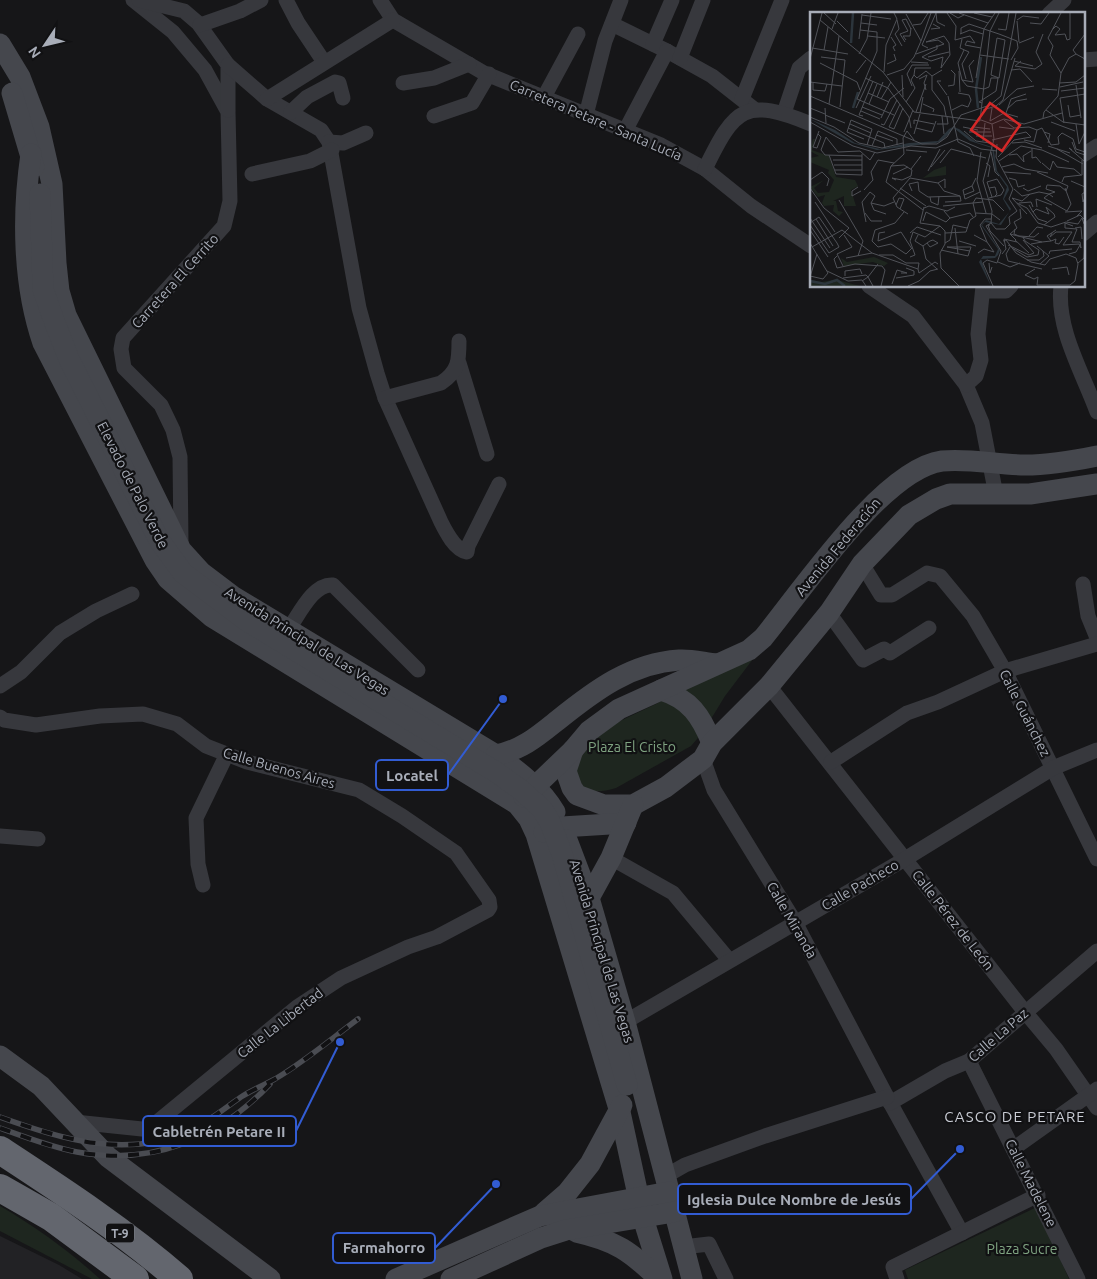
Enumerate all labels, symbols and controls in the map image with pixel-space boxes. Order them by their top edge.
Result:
inset map [810,12,1084,288]
north arrow [20,20,70,70]
text: N [25,44,44,61]
street label: Carretera Petare - Santa Lucía [507,76,685,164]
street label: Carretera El Cerrito [128,230,222,332]
street label: Elevado de Palo Verde [94,419,172,551]
street label: Avenida Federación [792,495,884,599]
street label: Avenida Principal de Las Vegas [222,584,392,698]
street label: Calle Guánchez [996,667,1054,759]
park label: Plaza El Cristo [588,739,676,755]
street label: Calle Buenos Aires [221,744,337,792]
callout: Locatel [376,760,448,790]
text: Locatel [386,767,438,784]
street label: Calle Pacheco [819,856,901,914]
street label: Avenida Principal de Las Vegas [566,857,638,1045]
street label: Calle Pérez de León [909,867,997,973]
street label: Calle Miranda [764,879,820,961]
street label: Calle La Libertad [234,985,326,1061]
street label: Calle La Paz [965,1005,1031,1065]
district label: CASCO DE PETARE [944,1108,1086,1125]
callout: Cabletrén Petare II [143,1116,296,1146]
text: Cabletrén Petare II [152,1123,286,1140]
street label: Calle Madelene [1002,1136,1060,1230]
callout: Iglesia Dulce Nombre de Jesús [678,1184,911,1214]
text: Iglesia Dulce Nombre de Jesús [687,1191,901,1208]
road number: T-9 [106,1224,134,1242]
callout: Farmahorro [333,1233,435,1263]
text: Farmahorro [343,1239,425,1256]
park label: Plaza Sucre [987,1241,1057,1257]

